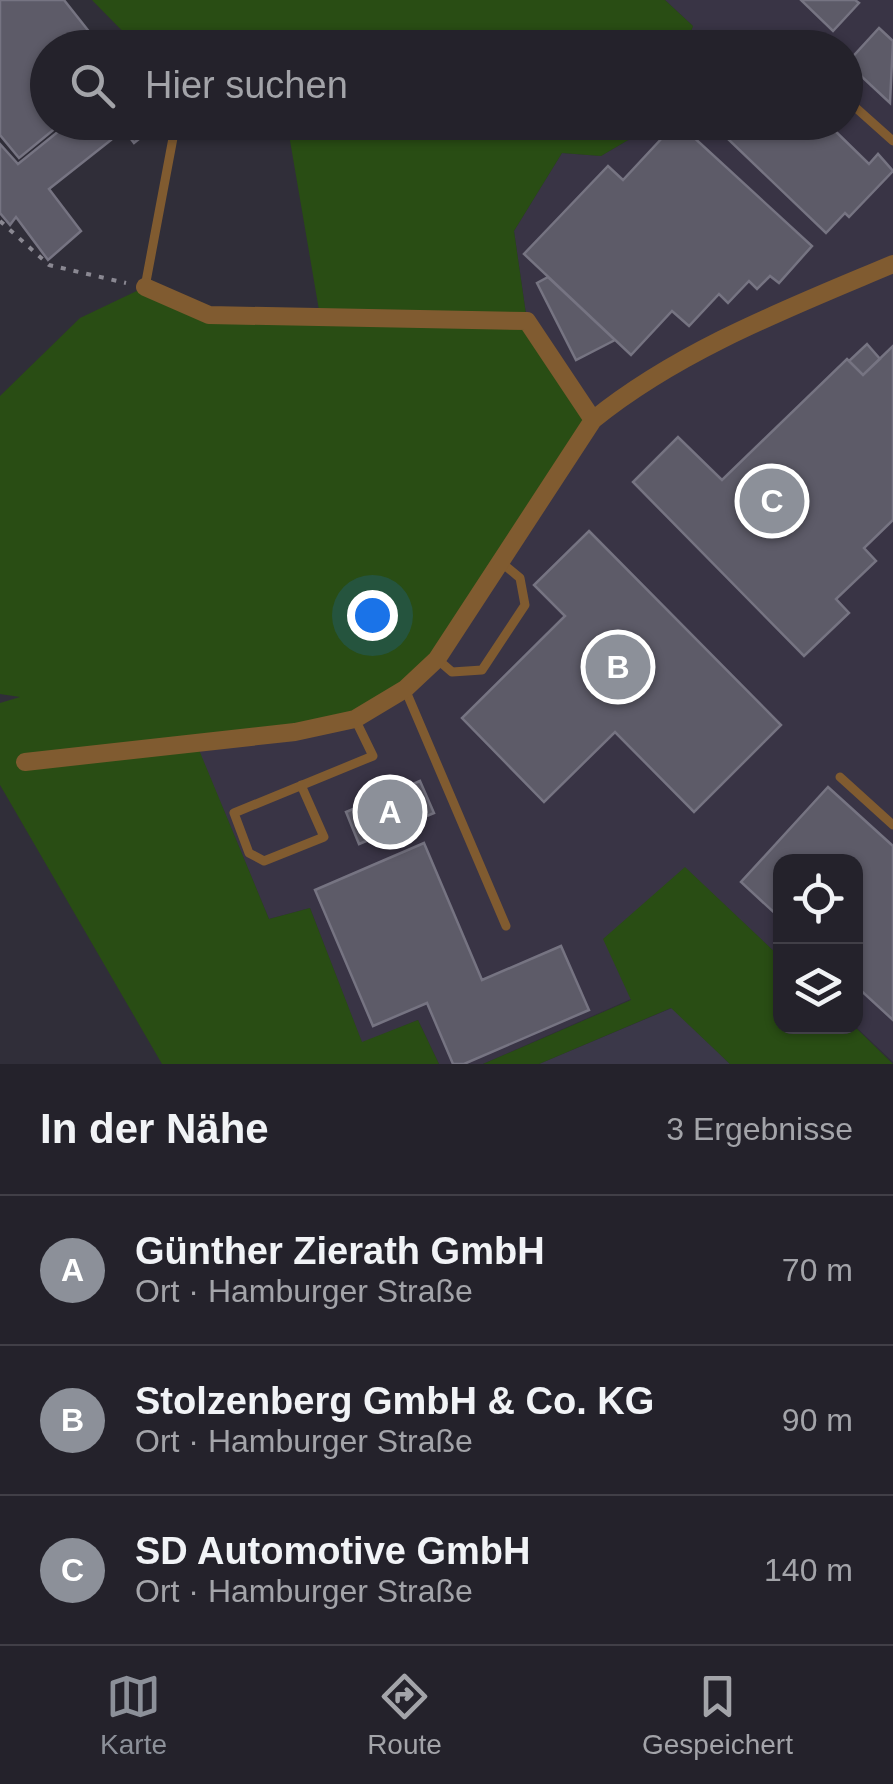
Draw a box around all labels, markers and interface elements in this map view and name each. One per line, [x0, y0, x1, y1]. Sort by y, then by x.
search box [30, 30, 863, 140]
icon: search [65, 58, 120, 113]
text: Hier suchen [145, 64, 348, 106]
pin: C [740, 464, 804, 538]
your location [347, 590, 398, 641]
pin: B [586, 630, 650, 704]
pin: A [358, 774, 422, 850]
map controls [773, 854, 863, 1034]
button: locate [773, 854, 863, 944]
button: layers [773, 944, 863, 1034]
text: In der Nähe [40, 1105, 269, 1152]
text: 3 Ergebnisse [666, 1111, 853, 1147]
text: Günther Zierath GmbH [135, 1230, 545, 1272]
text: A [61, 1252, 84, 1288]
text: 70 m [782, 1252, 853, 1288]
text: Ort · Hamburger Straße [135, 1273, 473, 1309]
text: Stolzenberg GmbH & Co. KG [135, 1380, 654, 1422]
text: B [61, 1402, 84, 1438]
text: 90 m [782, 1402, 853, 1438]
text: Ort · Hamburger Straße [135, 1423, 473, 1459]
text: SD Automotive GmbH [135, 1530, 531, 1572]
text: C [61, 1552, 84, 1588]
text: 140 m [764, 1552, 853, 1588]
text: Ort · Hamburger Straße [135, 1573, 473, 1609]
tab: Karte [100, 1669, 167, 1761]
tab: Route [367, 1669, 442, 1761]
tab: Gespeichert [642, 1669, 793, 1761]

